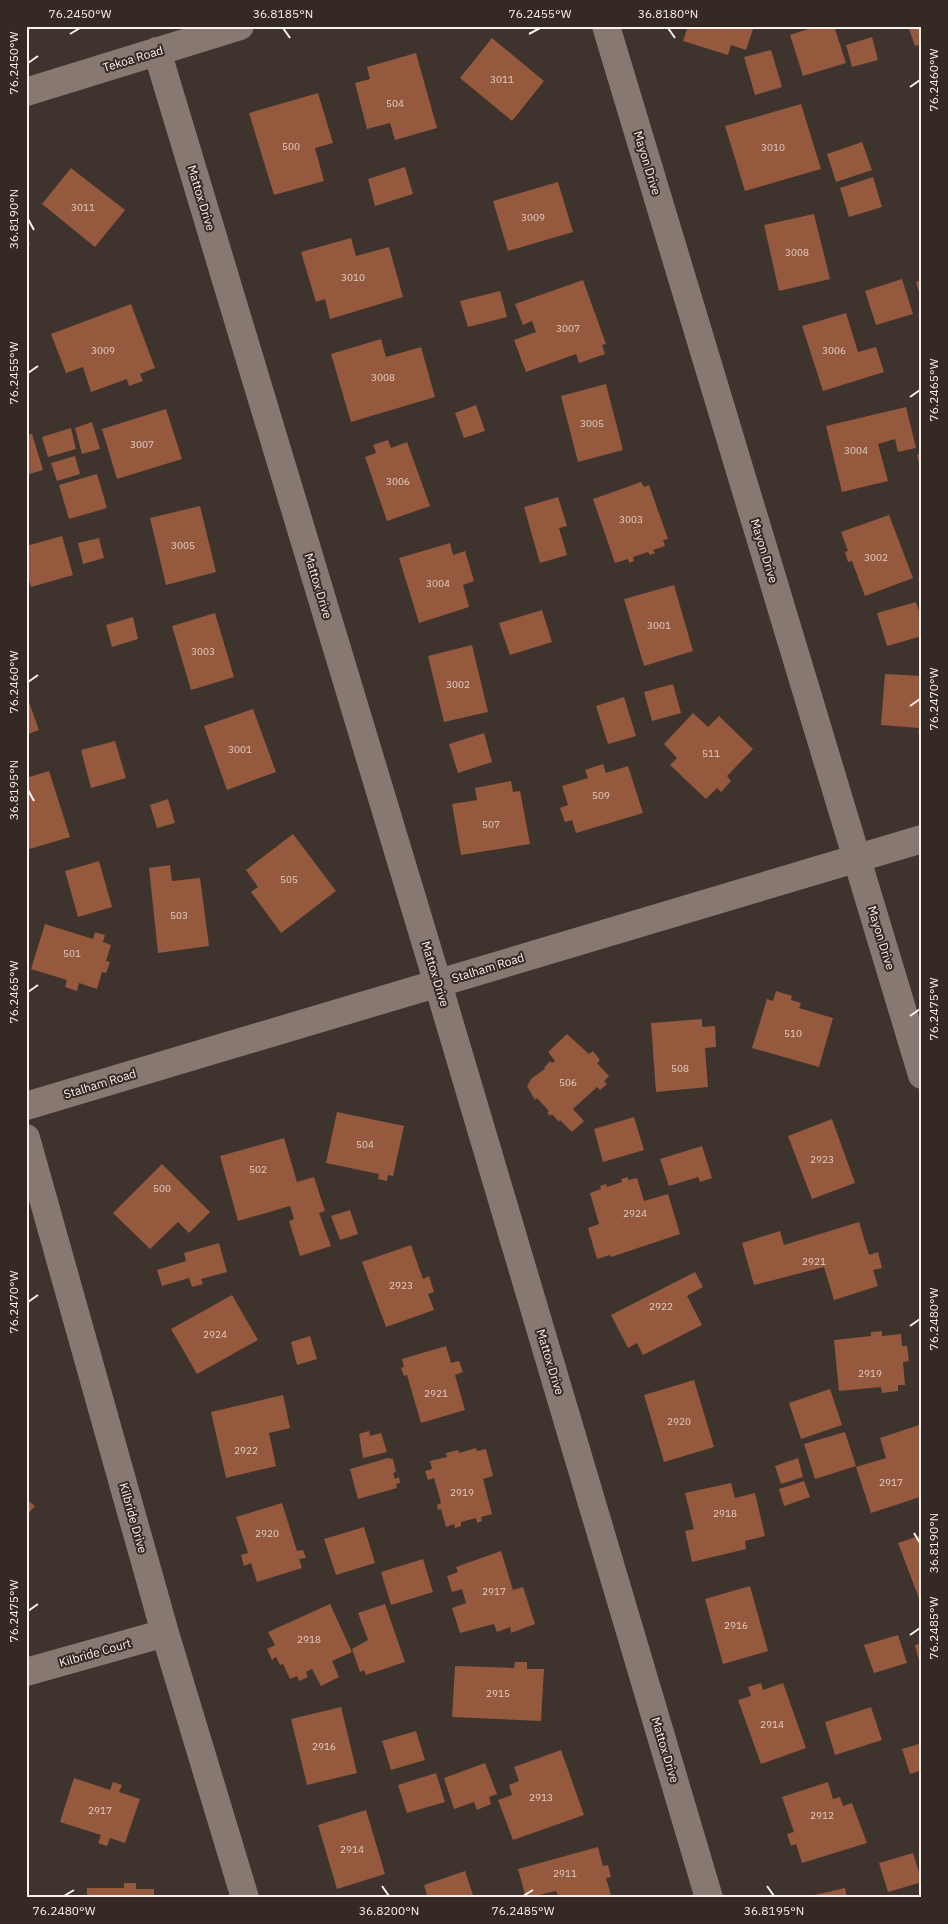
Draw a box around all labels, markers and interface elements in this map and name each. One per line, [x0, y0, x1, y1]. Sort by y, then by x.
text: 76.2450°W [49, 6, 112, 21]
text: 36.8185°N [253, 6, 313, 21]
text: 76.2455°W [509, 6, 572, 21]
text: 36.8180°N [638, 6, 698, 21]
text: 76.2450°W [6, 31, 21, 94]
street label: Tekoa Road [101, 42, 165, 75]
text: 76.2460°W [926, 48, 941, 111]
house number: 3011 [490, 73, 514, 86]
house number: 504 [386, 97, 404, 110]
street label: Mayon Drive [631, 129, 664, 197]
house number: 500 [282, 140, 300, 153]
house number: 3010 [761, 141, 785, 154]
street label: Mattox Drive [184, 163, 219, 233]
text: 36.8190°N [6, 189, 21, 249]
house number: 3011 [71, 201, 95, 214]
house number: 3009 [521, 211, 545, 224]
house number: 3008 [785, 246, 809, 259]
house number: 3010 [341, 271, 365, 284]
house number: 3007 [556, 322, 580, 335]
text: 76.2455°W [6, 341, 21, 404]
house number: 3009 [91, 344, 115, 357]
house number: 3006 [822, 344, 846, 357]
text: 76.2465°W [926, 358, 941, 421]
house number: 3008 [371, 371, 395, 384]
house number: 3005 [580, 417, 604, 430]
house number: 3007 [130, 438, 154, 451]
house number: 3004 [844, 444, 868, 457]
house number: 3006 [386, 475, 410, 488]
house number: 3003 [619, 513, 643, 526]
street label: Mayon Drive [748, 517, 781, 585]
house number: 3005 [171, 539, 195, 552]
street label: Mattox Drive [301, 551, 336, 621]
house number: 3002 [864, 551, 888, 564]
house number: 3004 [426, 577, 450, 590]
house number: 3001 [647, 619, 671, 632]
house number: 3003 [191, 645, 215, 658]
text: 76.2460°W [6, 650, 21, 713]
text: 76.2470°W [926, 667, 941, 730]
house number: 3002 [446, 678, 470, 691]
house number: 3001 [228, 743, 252, 756]
house number: 511 [702, 747, 720, 760]
text: 36.8195°N [6, 760, 21, 820]
house number: 509 [592, 789, 610, 802]
house number: 507 [482, 818, 500, 831]
house number: 505 [280, 873, 298, 886]
street label: Mayon Drive [865, 904, 898, 972]
house number: 503 [170, 909, 188, 922]
street label: Mattox Drive [418, 939, 453, 1009]
house number: 501 [63, 947, 81, 960]
street label: Stalham Road [450, 949, 526, 986]
text: 76.2465°W [6, 960, 21, 1023]
text: 76.2475°W [926, 977, 941, 1040]
house number: 510 [784, 1027, 802, 1040]
house number: 508 [671, 1062, 689, 1075]
street label: Stalham Road [62, 1065, 138, 1102]
house number: 506 [559, 1076, 577, 1089]
house number: 504 [356, 1138, 374, 1151]
house number: 2923 [810, 1153, 834, 1166]
house number: 502 [249, 1163, 267, 1176]
house number: 500 [153, 1182, 171, 1195]
house number: 2924 [623, 1207, 647, 1220]
house number: 2921 [802, 1255, 826, 1268]
text: 76.2470°W [6, 1270, 21, 1333]
house number: 2923 [389, 1279, 413, 1292]
text: 76.2480°W [926, 1287, 941, 1350]
house number: 2922 [649, 1300, 673, 1313]
street label: Mattox Drive [533, 1327, 568, 1397]
house number: 2924 [203, 1328, 227, 1341]
house number: 2919 [858, 1367, 882, 1380]
house number: 2921 [424, 1387, 448, 1400]
house number: 2920 [667, 1415, 691, 1428]
house number: 2922 [234, 1444, 258, 1457]
house number: 2917 [879, 1476, 903, 1489]
street label: Kilbride Drive [116, 1481, 151, 1555]
house number: 2919 [450, 1486, 474, 1499]
house number: 2918 [713, 1507, 737, 1520]
text: 36.8190°N [926, 1513, 941, 1573]
house number: 2920 [255, 1527, 279, 1540]
text: 76.2475°W [6, 1579, 21, 1642]
house number: 2917 [482, 1585, 506, 1598]
text: 76.2485°W [926, 1596, 941, 1659]
house number: 2916 [724, 1619, 748, 1632]
house number: 2918 [297, 1633, 321, 1646]
street label: Kilbride Court [57, 1635, 133, 1670]
house number: 2915 [486, 1687, 510, 1700]
street label: Mattox Drive [648, 1715, 683, 1785]
house number: 2914 [760, 1718, 784, 1731]
house number: 2916 [312, 1740, 336, 1753]
house number: 2913 [529, 1791, 553, 1804]
house number: 2917 [88, 1804, 112, 1817]
house number: 2912 [810, 1809, 834, 1822]
house number: 2914 [340, 1843, 364, 1856]
house number: 2911 [553, 1867, 577, 1880]
text: 76.2480°W [33, 1903, 96, 1918]
text: 36.8200°N [359, 1903, 419, 1918]
text: 76.2485°W [492, 1903, 555, 1918]
text: 36.8195°N [744, 1903, 804, 1918]

